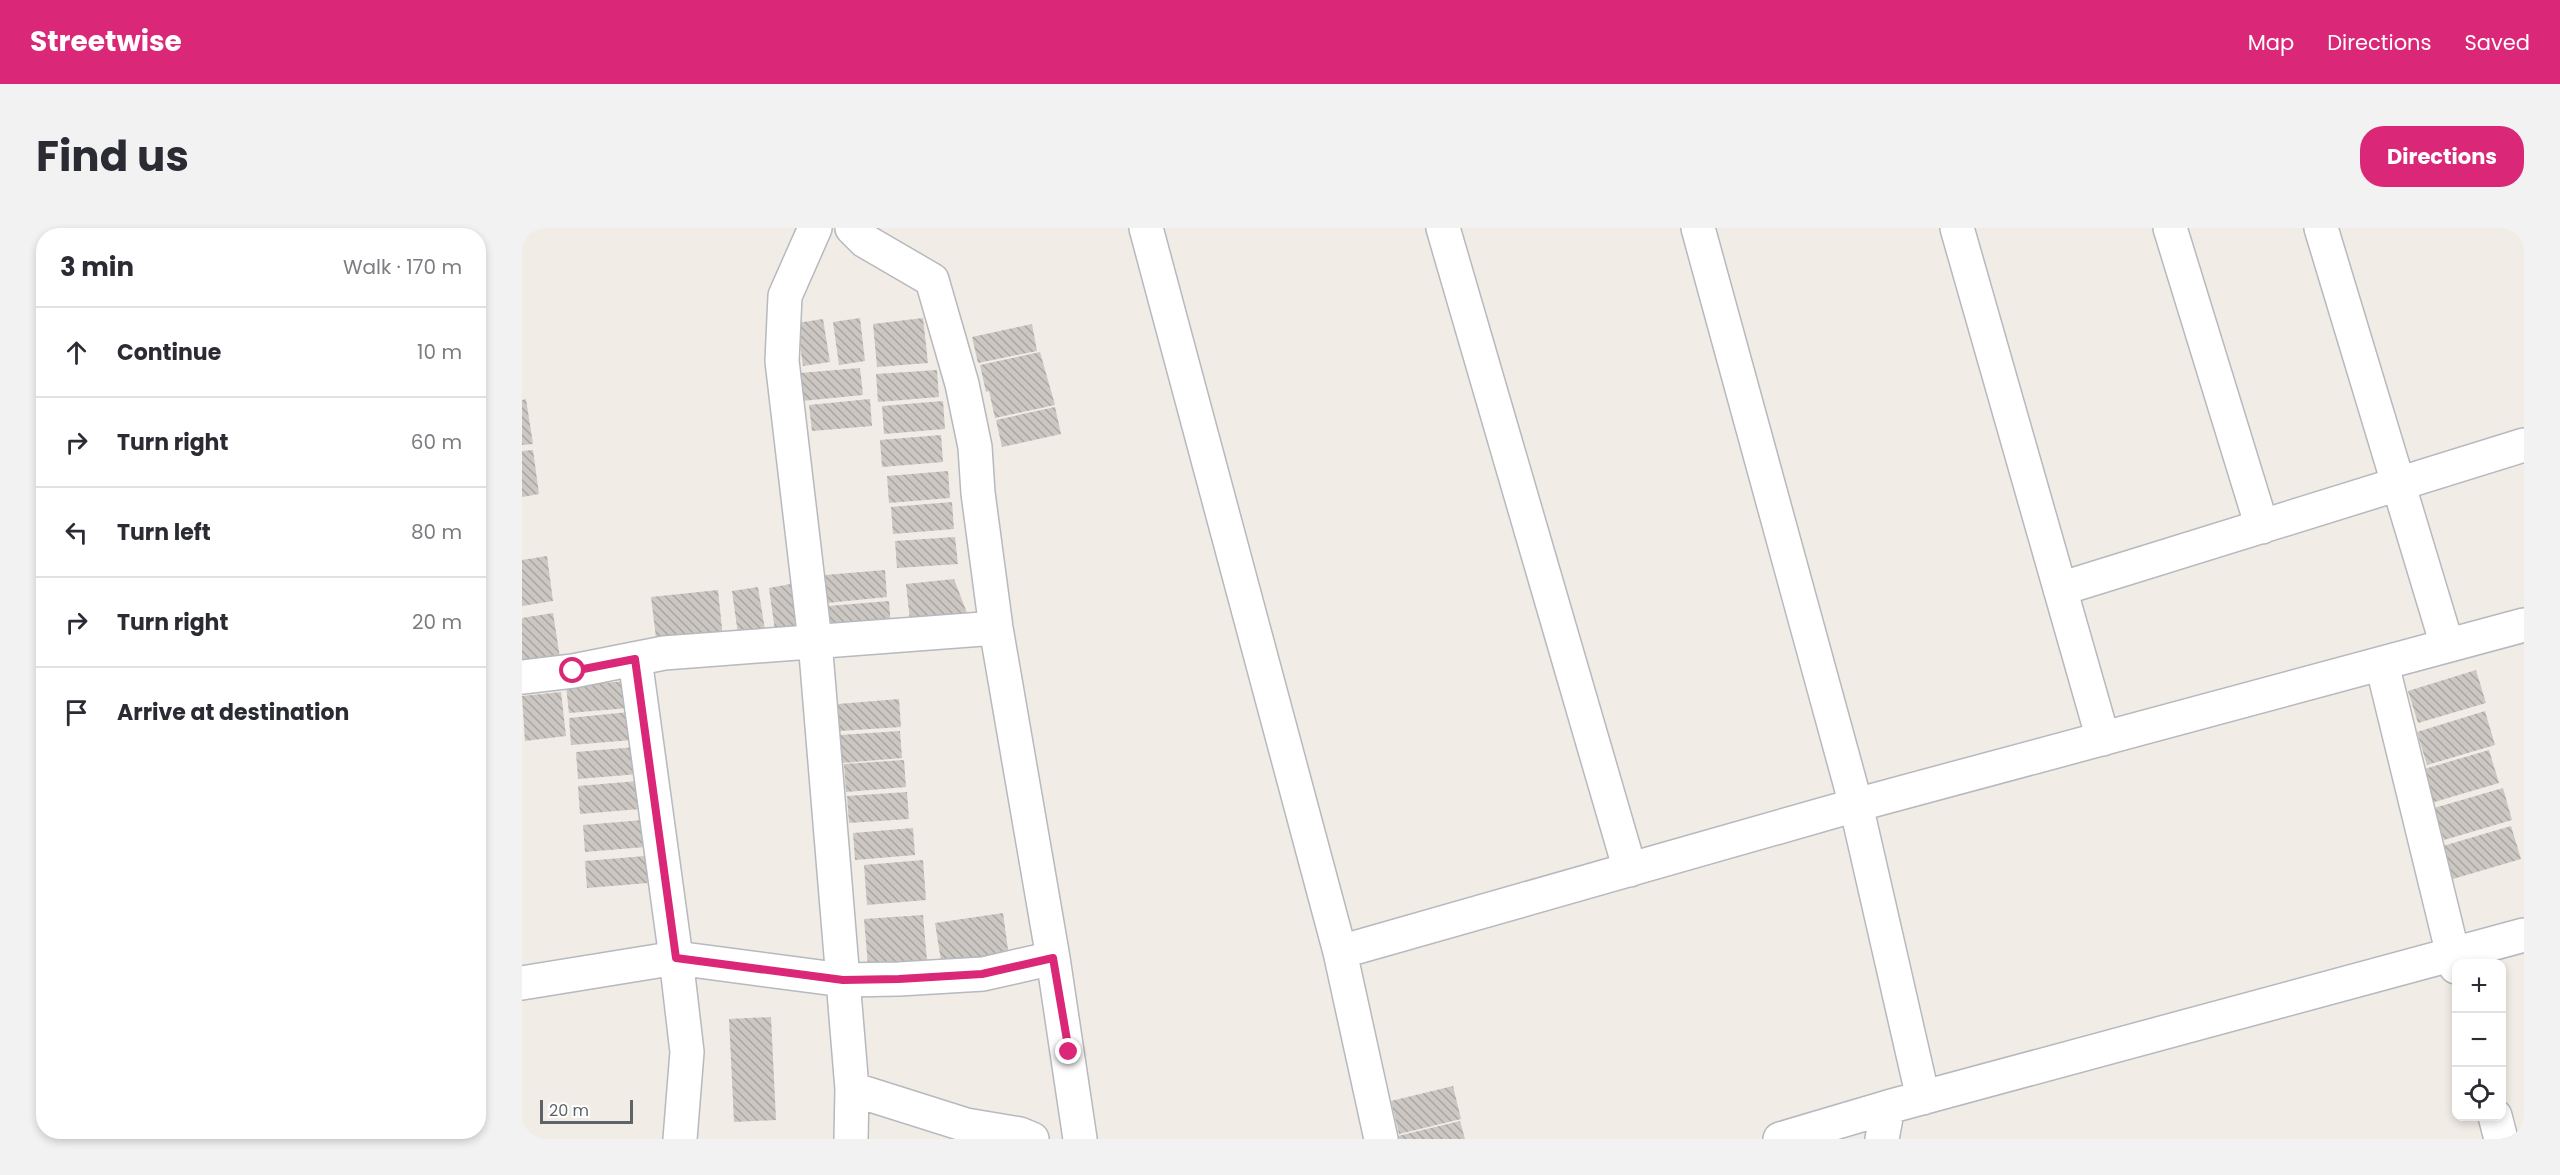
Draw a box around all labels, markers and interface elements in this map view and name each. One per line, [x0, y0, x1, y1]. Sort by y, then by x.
text: Streetwise [30, 22, 182, 61]
text: Map [2248, 28, 2294, 57]
text: Directions [2327, 28, 2431, 57]
text: Saved [2464, 28, 2530, 57]
button: Directions [2360, 126, 2524, 187]
text: Find us [36, 127, 189, 186]
text: 3 min [60, 249, 134, 285]
text: Walk · 170 m [343, 253, 462, 281]
icon: ahead [60, 336, 93, 369]
text: Continue [117, 337, 221, 368]
text: 10 m [417, 338, 462, 366]
icon: right [60, 426, 93, 459]
text: Turn right [117, 427, 228, 458]
text: 60 m [411, 428, 462, 456]
icon: left [60, 516, 93, 549]
text: Turn left [117, 517, 211, 548]
text: 80 m [411, 518, 462, 546]
icon: right [60, 606, 93, 639]
text: Turn right [117, 607, 228, 638]
text: 20 m [412, 608, 462, 636]
route start [559, 657, 585, 683]
icon: arrive [60, 696, 93, 729]
text: Arrive at destination [117, 697, 349, 728]
map controls [2452, 959, 2506, 1121]
button: + [2452, 959, 2506, 1013]
button: − [2452, 1013, 2506, 1067]
route end [1055, 1038, 1081, 1064]
button: locate [2452, 1067, 2506, 1121]
scale bar [540, 1097, 633, 1124]
text: 20 m [549, 1099, 589, 1122]

